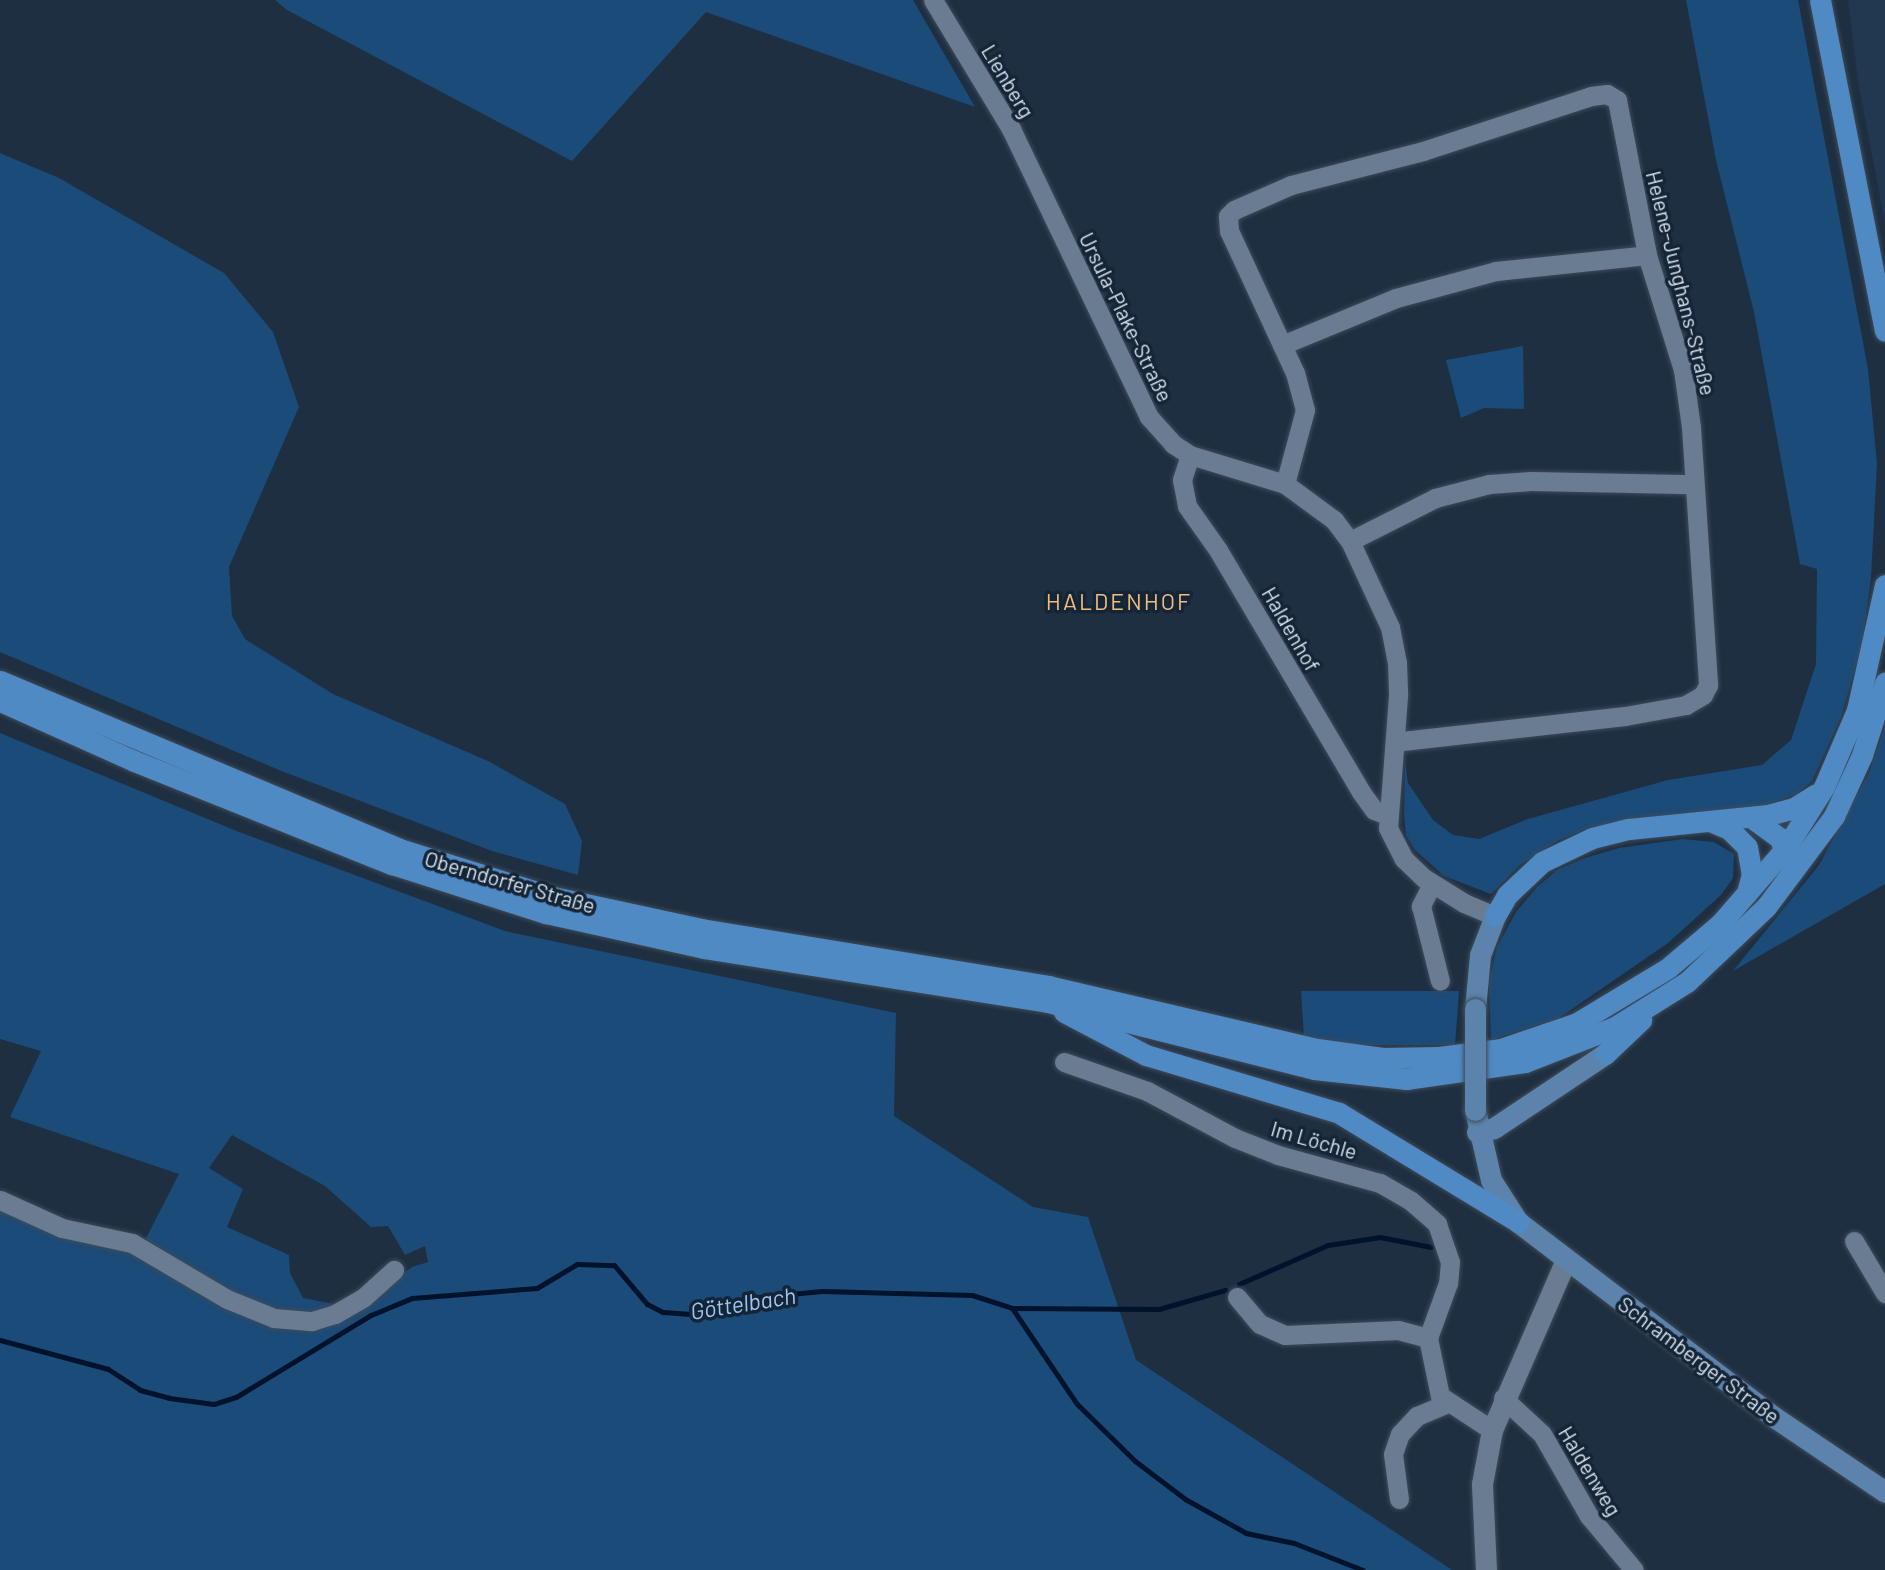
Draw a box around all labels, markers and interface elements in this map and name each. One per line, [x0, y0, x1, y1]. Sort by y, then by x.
street label: Lienberg [976, 40, 1040, 122]
street label: Helene-Junghans-Straße [1641, 168, 1721, 398]
street label: Ursula-Plake-Straße [1074, 228, 1178, 406]
street label: Haldenhof [1257, 582, 1325, 676]
district label: HALDENHOF [1047, 587, 1191, 615]
street label: Oberndorfer Straße [422, 846, 598, 918]
street label: Im Löchle [1268, 1116, 1360, 1164]
water label: Göttelbach [688, 1281, 798, 1325]
street label: Schramberger Straße [1613, 1291, 1785, 1429]
street label: Haldenweg [1553, 1422, 1627, 1520]

